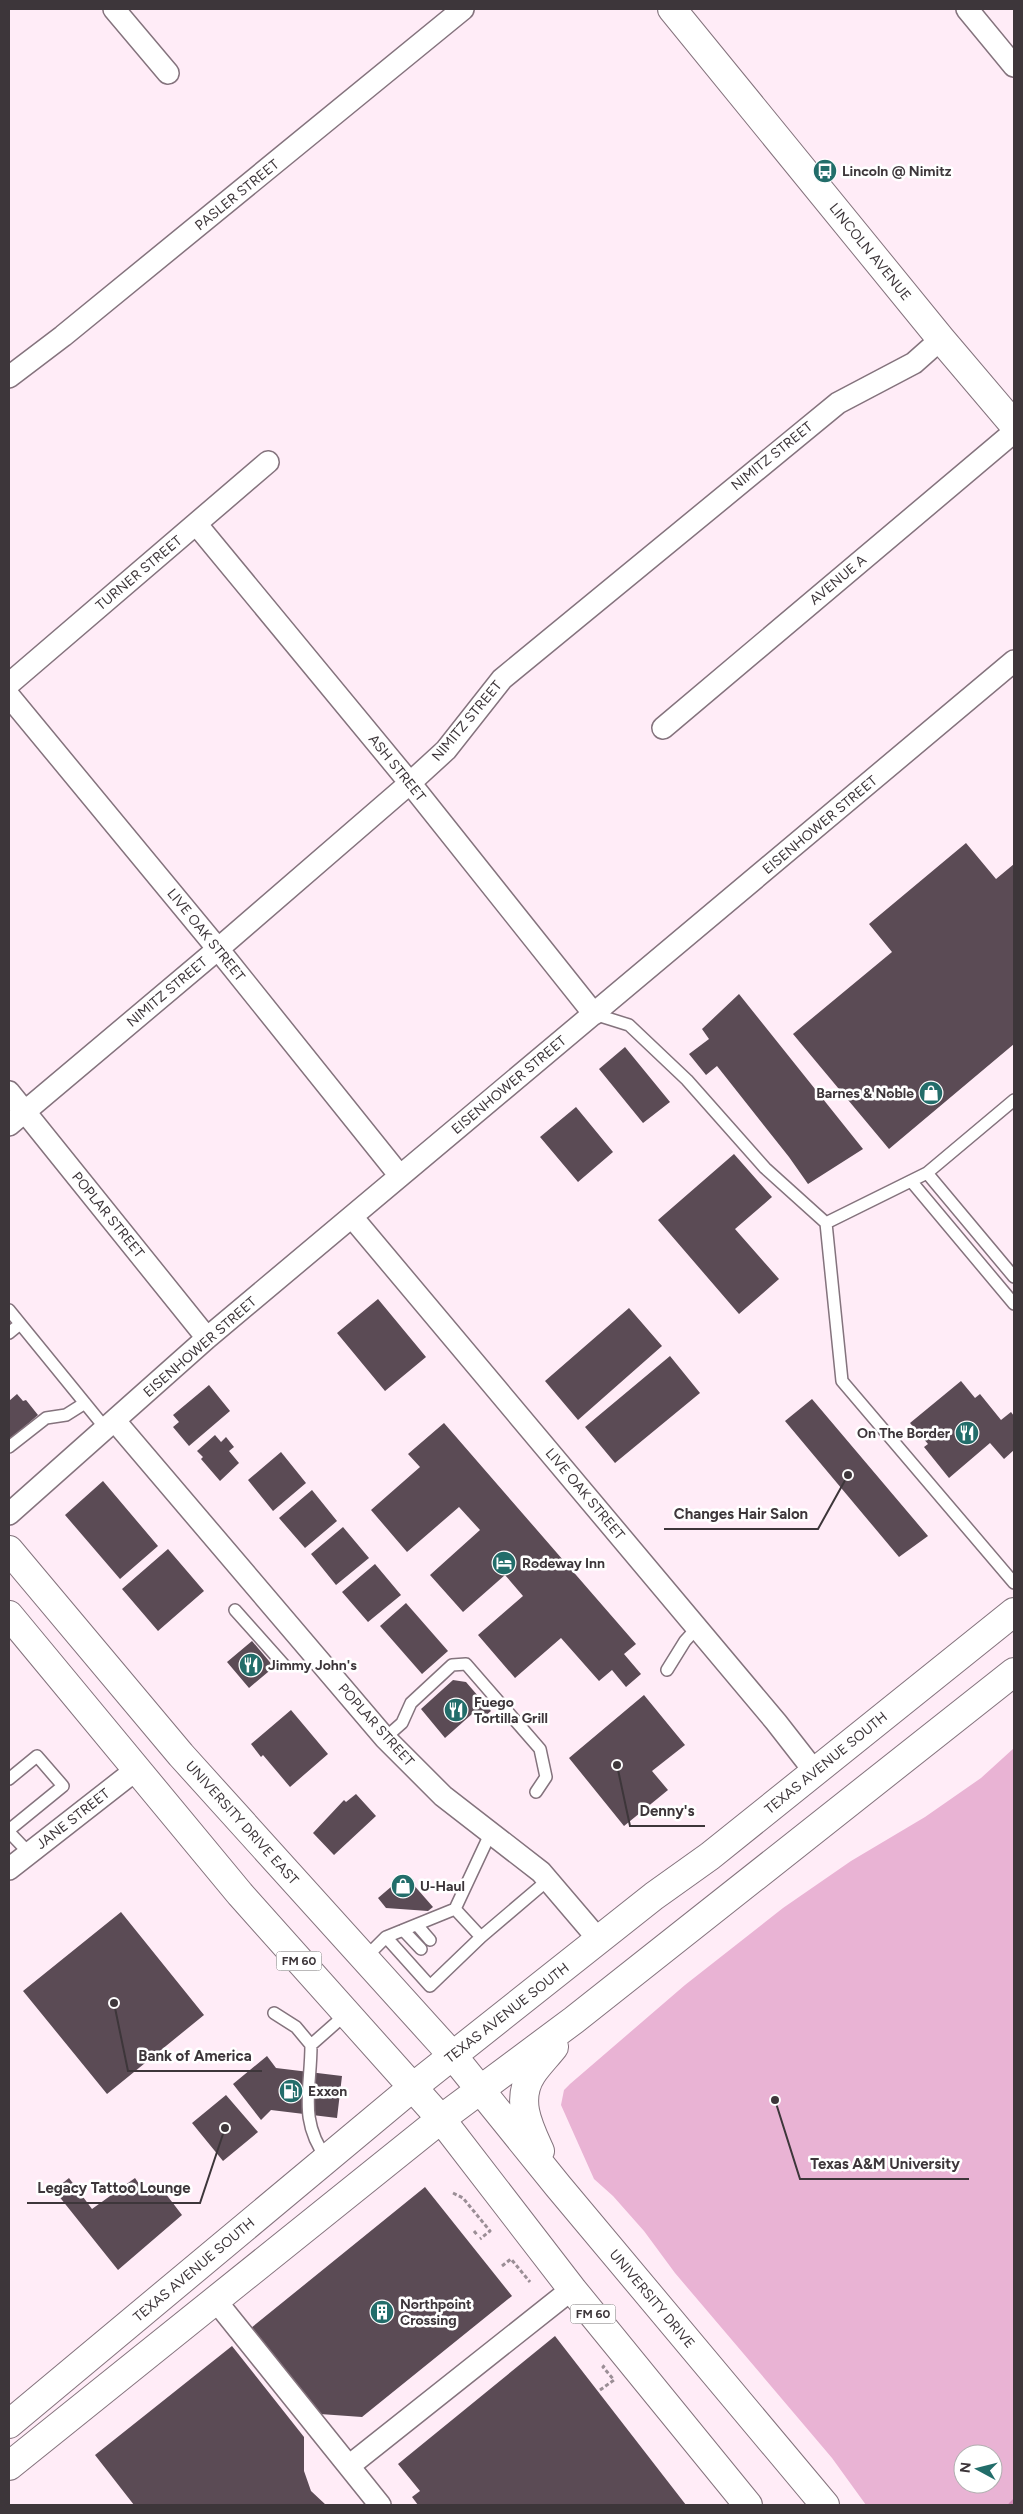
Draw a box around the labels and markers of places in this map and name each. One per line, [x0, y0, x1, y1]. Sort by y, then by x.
bus stop icon: Lincoln @ Nimitz [812, 158, 838, 184]
place label: Lincoln @ Nimitz [842, 163, 952, 180]
shop icon: Barnes & Noble [918, 1080, 944, 1106]
place label: Barnes & Noble [816, 1085, 914, 1102]
restaurant icon: On The Border [954, 1420, 980, 1446]
place label: On The Border [857, 1425, 951, 1442]
callout: Changes Hair Salon [664, 1499, 818, 1529]
hotel icon: Rodeway Inn [491, 1550, 517, 1576]
place label: Rodeway Inn [522, 1555, 605, 1572]
restaurant icon: Jimmy John's [238, 1652, 264, 1678]
place label: Jimmy John's [268, 1657, 357, 1674]
place label: Fuego Tortilla Grill [474, 1694, 548, 1727]
restaurant icon: Fuego Tortilla Grill [443, 1697, 469, 1723]
callout: Denny's [630, 1796, 705, 1826]
shop icon: U-Haul [390, 1873, 416, 1899]
place label: U-Haul [420, 1878, 465, 1895]
callout: Bank of America [128, 2041, 262, 2071]
fuel station icon: Exxon [278, 2078, 304, 2104]
place label: Exxon [308, 2083, 347, 2100]
callout: Texas A&M University [800, 2149, 969, 2179]
callout: Legacy Tattoo Lounge [27, 2173, 200, 2203]
place label: Northpoint Crossing [400, 2296, 472, 2329]
building icon: Northpoint Crossing [369, 2299, 395, 2325]

